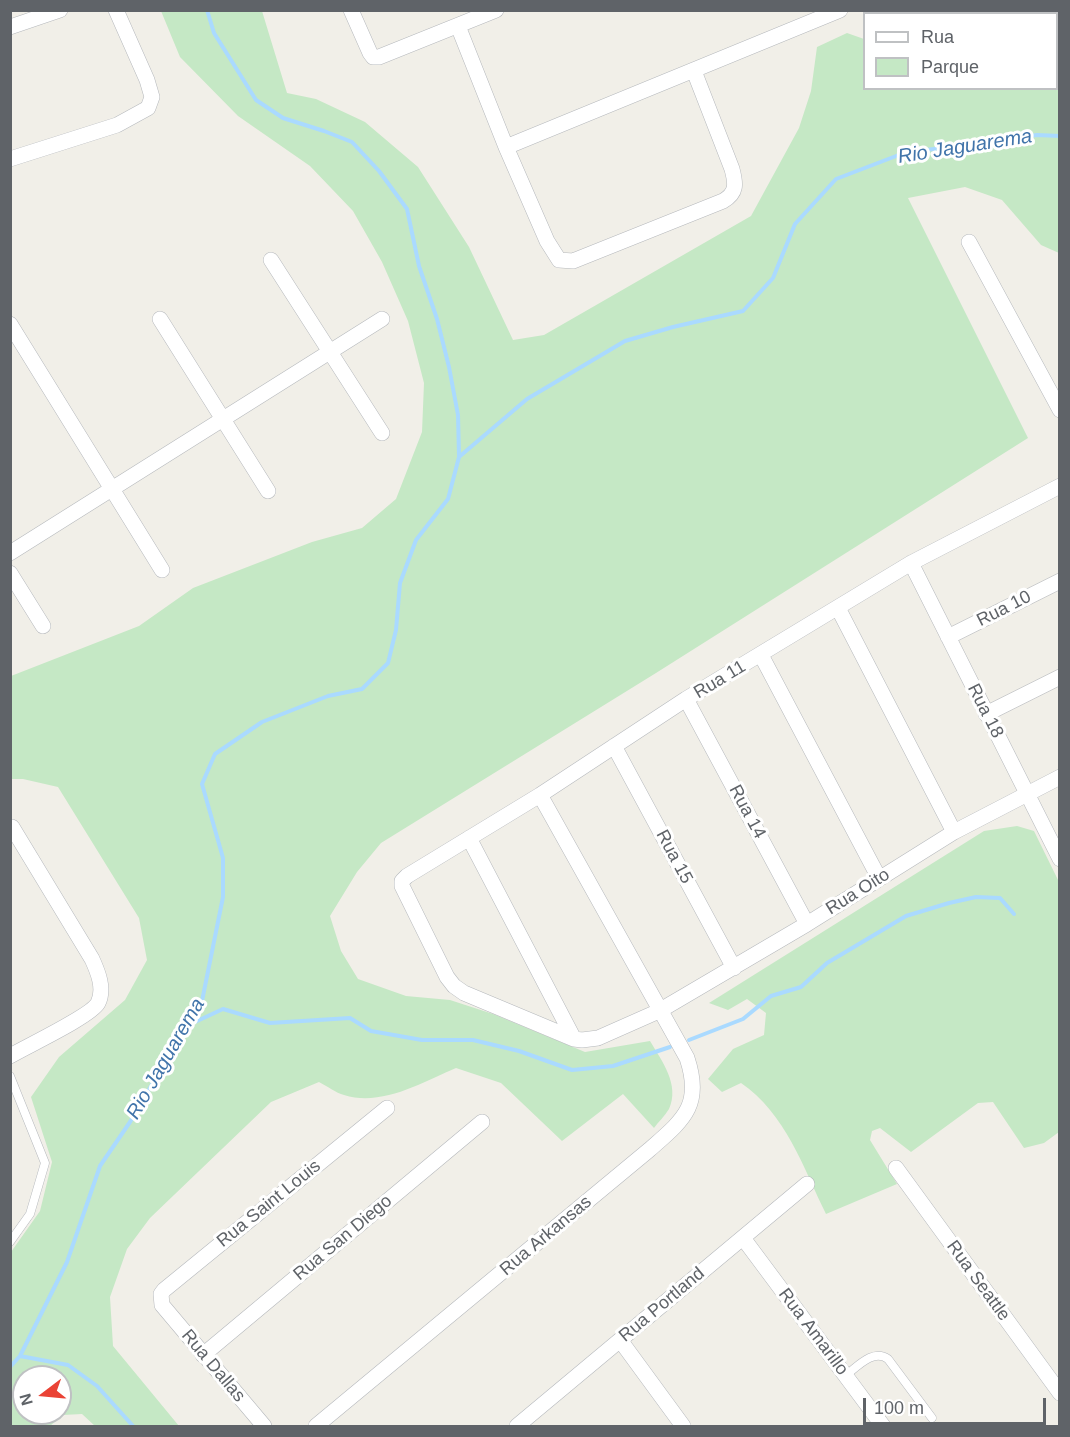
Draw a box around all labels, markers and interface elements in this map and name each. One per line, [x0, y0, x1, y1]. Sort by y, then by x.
legend [863, 12, 1058, 90]
text: Rua [921, 27, 954, 47]
text: Parque [921, 57, 979, 77]
water label: Rio Jaguarema [896, 125, 1034, 169]
street label: Rua 10 [973, 586, 1035, 632]
street label: Rua 11 [690, 656, 750, 704]
street label: Rua 18 [962, 680, 1008, 742]
street label: Rua 14 [724, 781, 770, 843]
street label: Rua 15 [651, 826, 697, 888]
street label: Rua Oito [822, 864, 894, 920]
water label: Rio Jaguarema [122, 994, 210, 1124]
street label: Rua Saint Louis [213, 1156, 325, 1252]
street label: Rua San Diego [289, 1190, 397, 1286]
street label: Rua Arkansas [496, 1191, 596, 1281]
street label: Rua Seattle [942, 1237, 1014, 1325]
street label: Rua Portland [615, 1263, 709, 1347]
street label: Rua Amarillo [773, 1284, 853, 1380]
street label: Rua Dallas [176, 1325, 250, 1407]
north arrow [12, 1365, 72, 1425]
scale bar [866, 1386, 1049, 1424]
text: N [16, 1392, 36, 1407]
text: 100 m [874, 1398, 924, 1418]

